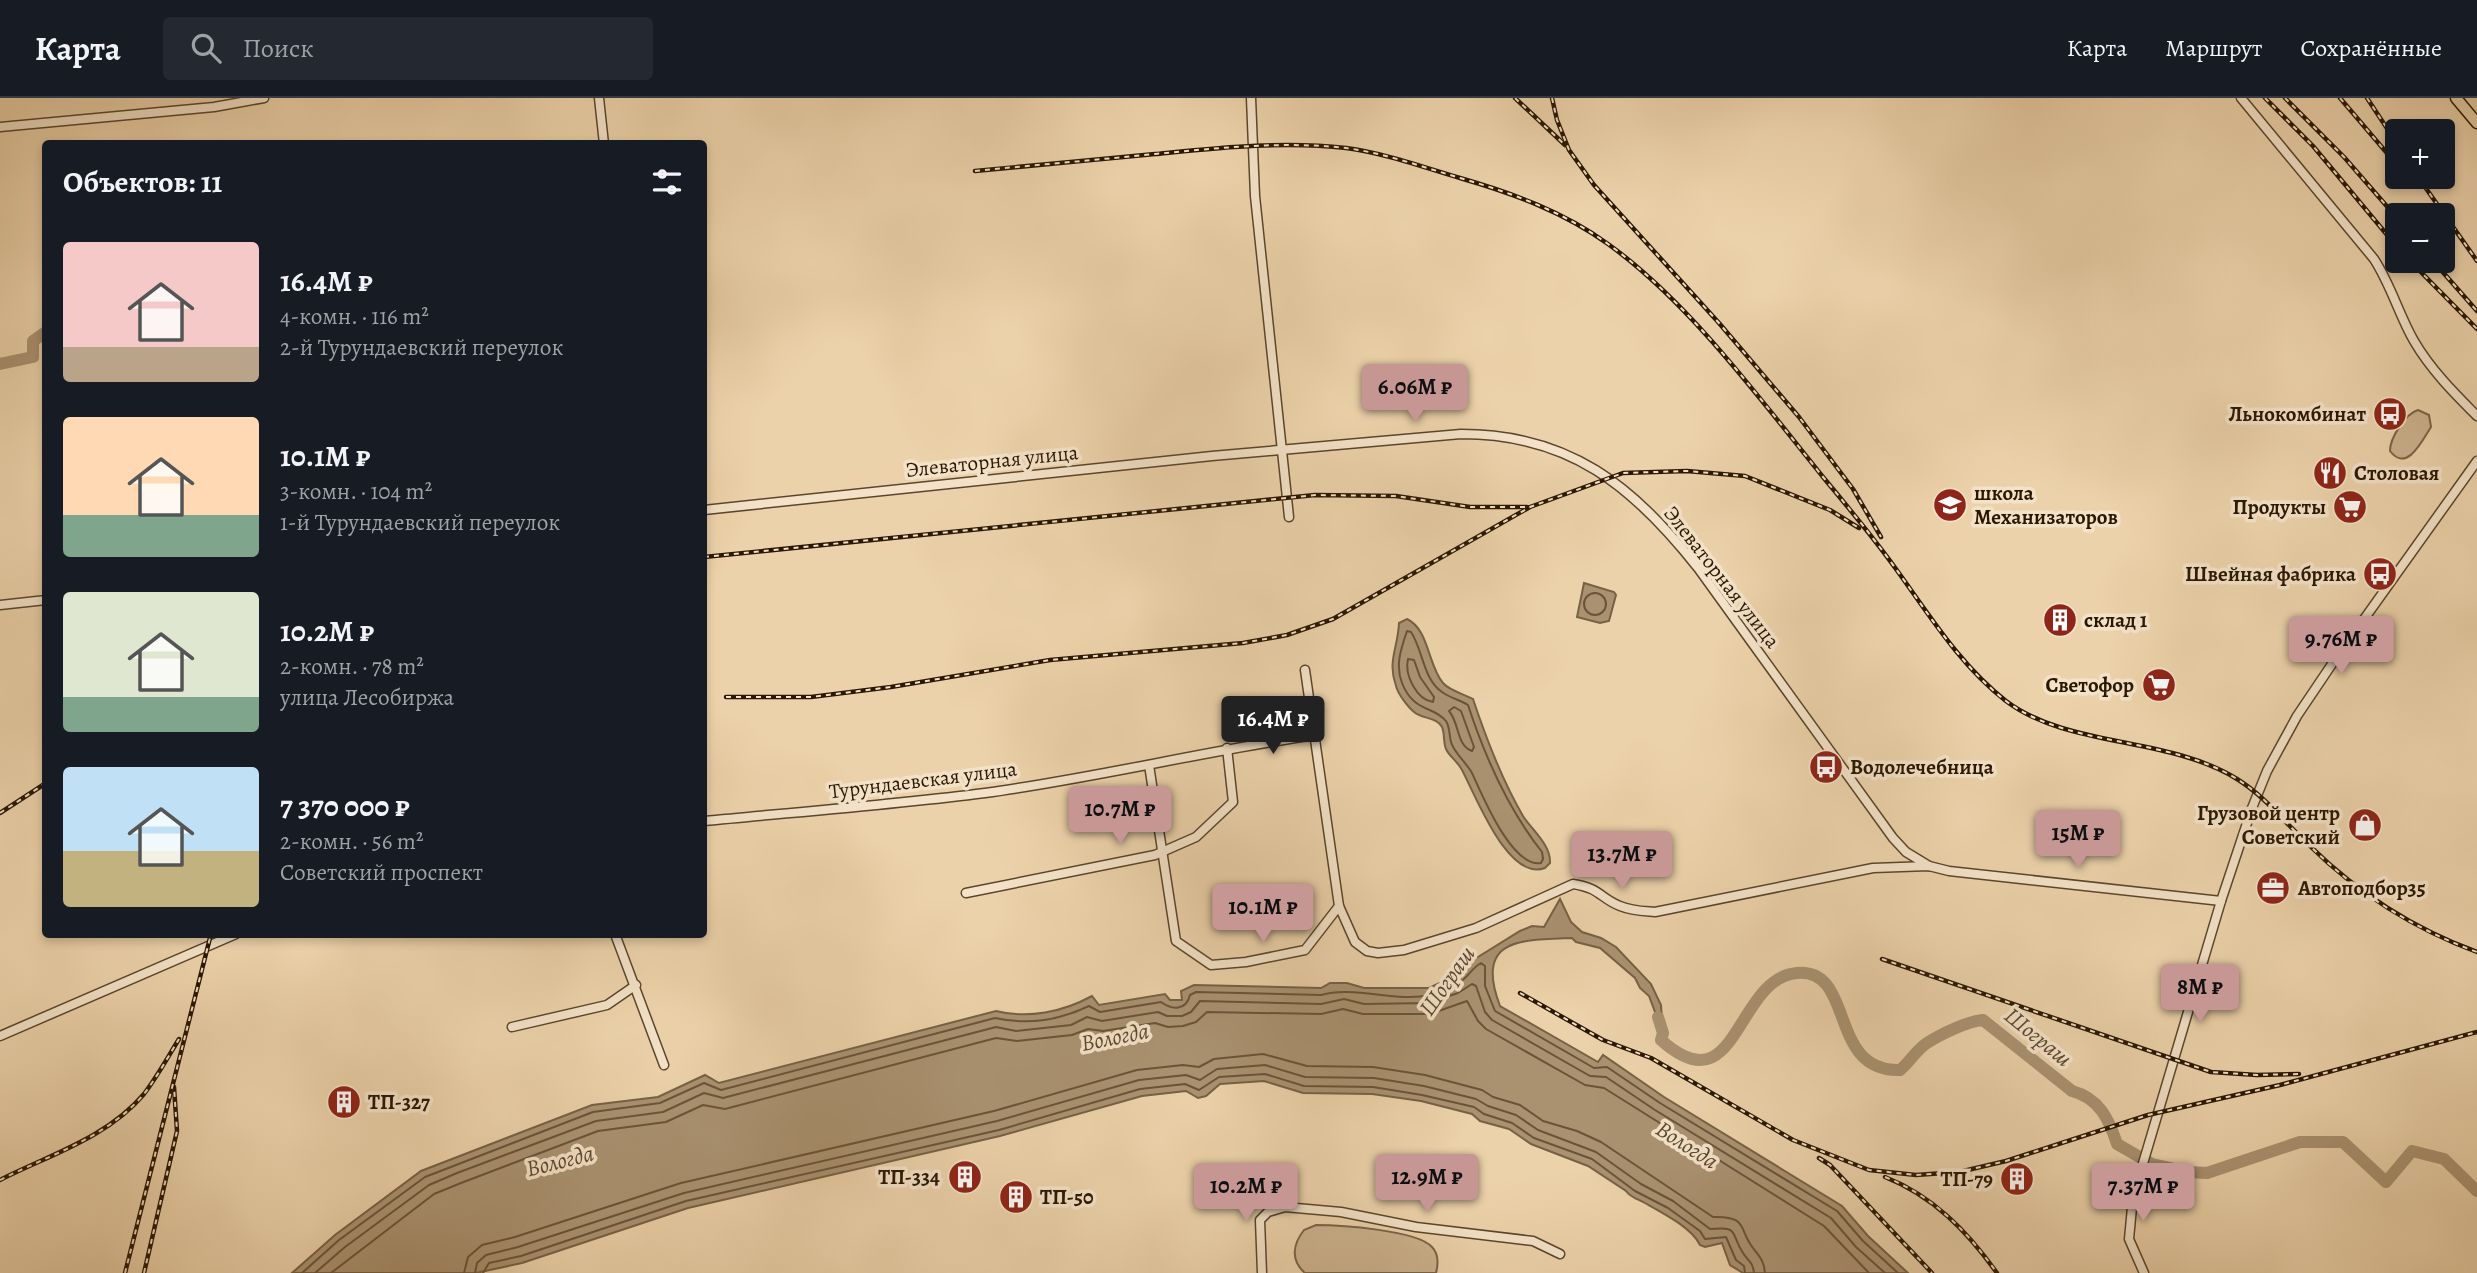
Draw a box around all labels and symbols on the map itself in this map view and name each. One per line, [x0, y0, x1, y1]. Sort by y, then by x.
pin: 6.06M ₽ [1350, 364, 1480, 424]
bus stop icon: Льнокомбинат [2371, 395, 2409, 433]
place label: Льнокомбинат [2228, 400, 2366, 428]
street label: Элеваторная улица [904, 438, 1080, 484]
restaurant icon: Столовая [2311, 454, 2349, 492]
place label: Столовая [2354, 459, 2439, 487]
place label: школа Механизаторов [1974, 479, 2118, 531]
school or university icon: школа Механизаторов [1931, 486, 1969, 524]
supermarket icon: Продукты [2331, 488, 2369, 526]
place label: Продукты [2232, 493, 2326, 521]
street label: Элеваторная улица [1658, 500, 1787, 654]
bus stop icon: Швейная фабрика [2361, 555, 2399, 593]
place label: Швейная фабрика [2185, 560, 2356, 588]
building icon: склад 1 [2041, 601, 2079, 639]
place label: склад 1 [2084, 606, 2148, 634]
pin: 9.76M ₽ [2276, 616, 2406, 676]
supermarket icon: Светофор [2140, 666, 2178, 704]
place label: Светофор [2046, 671, 2134, 699]
pin: 16.4M ₽ [1208, 696, 1338, 756]
bus stop icon: Водолечебница [1807, 748, 1845, 786]
place label: Водолечебница [1850, 753, 1994, 781]
street label: Турундаевская улица [827, 755, 1019, 805]
pin: 10.7M ₽ [1055, 786, 1185, 846]
place label: Грузовой центр Советский [2197, 799, 2340, 851]
shop icon: Грузовой центр Советский [2346, 806, 2384, 844]
pin: 15M ₽ [2029, 810, 2127, 870]
pin: 13.7M ₽ [1557, 832, 1687, 891]
office icon: Автоподбор35 [2254, 869, 2292, 907]
place label: Автоподбор35 [2297, 874, 2426, 902]
pin: 10.1M ₽ [1198, 884, 1328, 944]
water label: Шограш [1412, 940, 1482, 1022]
pin: 8M ₽ [2159, 964, 2241, 1024]
water label: Шограш [1998, 1000, 2078, 1074]
water label: Вологда [1078, 1015, 1152, 1059]
building icon: ТП-327 [325, 1083, 363, 1121]
place label: ТП-327 [368, 1088, 430, 1116]
water label: Вологда [1650, 1113, 1724, 1177]
water label: Вологда [523, 1138, 597, 1184]
pin: 12.9M ₽ [1362, 1154, 1492, 1214]
building icon: ТП-334 [946, 1158, 984, 1196]
building icon: ТП-79 [1998, 1160, 2036, 1198]
place label: ТП-334 [878, 1163, 940, 1191]
pin: 10.2M ₽ [1181, 1164, 1311, 1223]
pin: 7.37M ₽ [2078, 1164, 2208, 1223]
place label: ТП-79 [1940, 1165, 1993, 1193]
building icon: ТП-50 [997, 1178, 1035, 1216]
place label: ТП-50 [1040, 1183, 1094, 1211]

